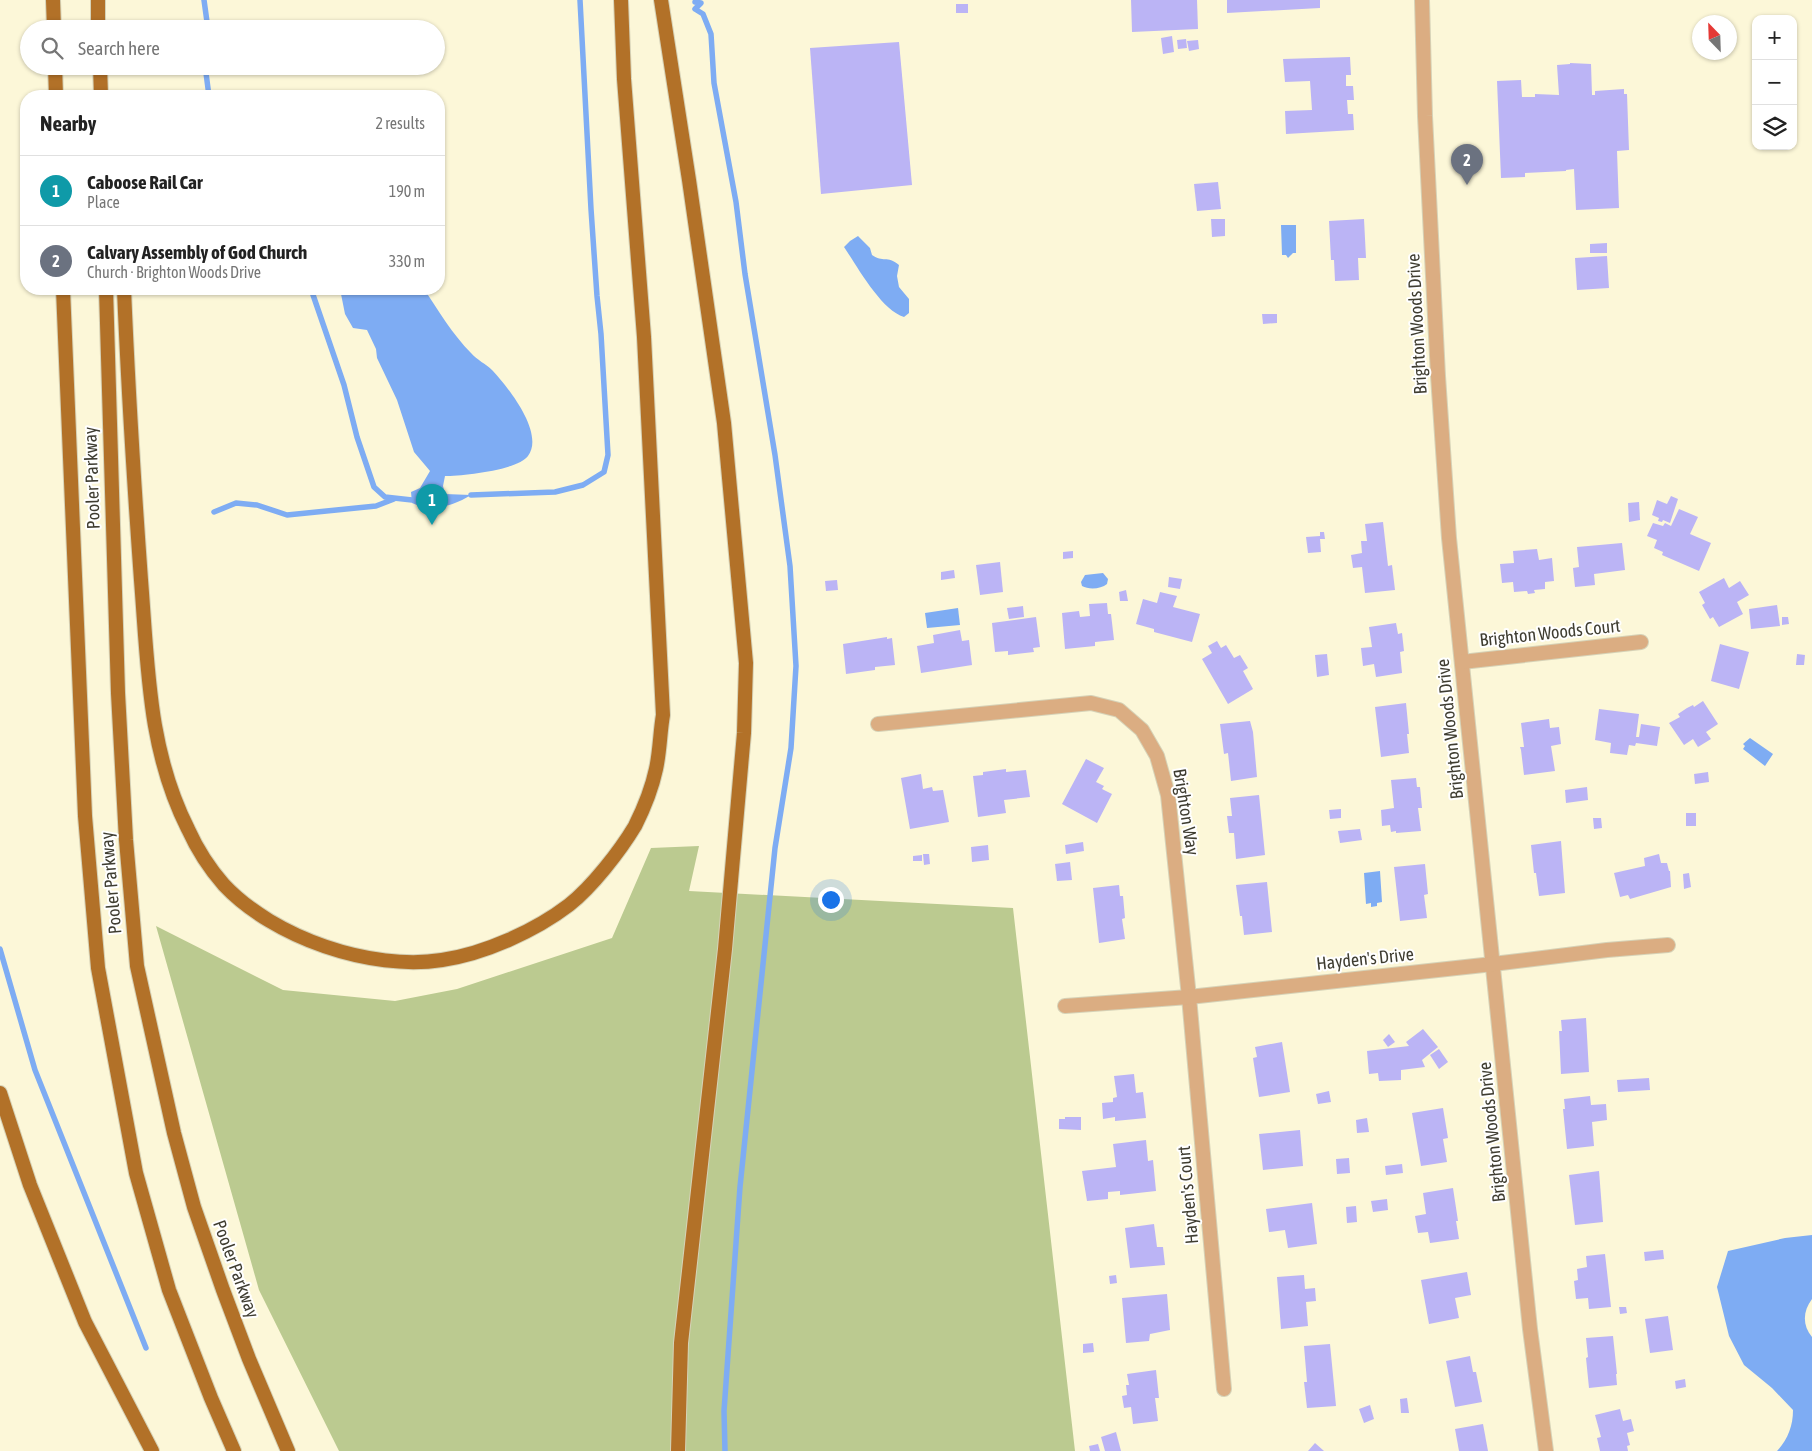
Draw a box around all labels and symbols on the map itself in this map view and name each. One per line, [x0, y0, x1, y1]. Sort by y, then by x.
north arrow [1692, 15, 1737, 60]
pin: 2 [1451, 144, 1483, 185]
street label: Brighton Woods Drive [1402, 253, 1431, 395]
street label: Pooler Parkway [79, 426, 104, 530]
pin: 1 [416, 484, 448, 525]
street label: Brighton Woods Court [1479, 615, 1621, 650]
street label: Brighton Woods Drive [1432, 658, 1467, 800]
street label: Brighton Way [1169, 767, 1204, 857]
street label: Pooler Parkway [96, 831, 125, 935]
your location [818, 887, 844, 913]
street label: Hayden's Drive [1315, 943, 1415, 974]
street label: Brighton Woods Drive [1474, 1061, 1509, 1203]
street label: Hayden's Court [1173, 1145, 1202, 1245]
street label: Pooler Parkway [209, 1217, 264, 1321]

